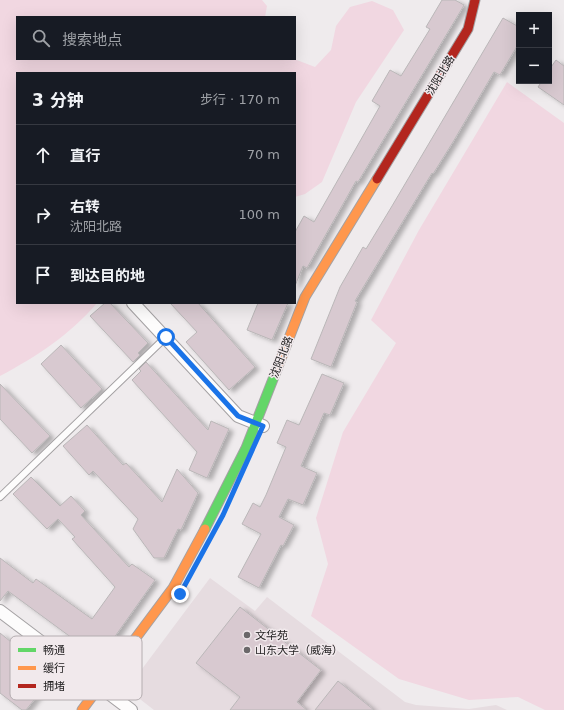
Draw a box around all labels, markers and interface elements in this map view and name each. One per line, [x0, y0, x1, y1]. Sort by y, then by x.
map controls [516, 12, 552, 84]
button: + [516, 12, 552, 48]
search box [16, 16, 296, 60]
icon: search [30, 27, 52, 49]
text: 搜索地点 [62, 31, 122, 49]
button: − [516, 48, 552, 84]
street label: 沈阳北路 [424, 53, 457, 97]
text: 3 分钟 [32, 90, 84, 110]
text: 步行 · 170 m [200, 92, 280, 107]
icon: ahead [32, 144, 54, 166]
text: 直行 [70, 147, 100, 165]
text: 70 m [247, 147, 280, 162]
text: 右转 [70, 198, 100, 216]
icon: right [32, 204, 54, 226]
text: 100 m [238, 207, 280, 222]
text: 沈阳北路 [70, 219, 122, 234]
icon: arrive [32, 264, 54, 286]
text: 到达目的地 [70, 267, 145, 285]
route start [157, 328, 175, 346]
street label: 沈阳北路 [268, 334, 295, 380]
route end [171, 585, 189, 603]
place label: 文华苑 [255, 629, 288, 642]
marker: 文华苑 [242, 630, 252, 640]
legend [10, 636, 142, 700]
text: 畅通 [43, 644, 65, 657]
place label: 山东大学（威海） [255, 644, 343, 657]
marker: 山东大学（威海） [242, 645, 252, 655]
text: 缓行 [43, 662, 65, 675]
text: 拥堵 [43, 680, 65, 693]

